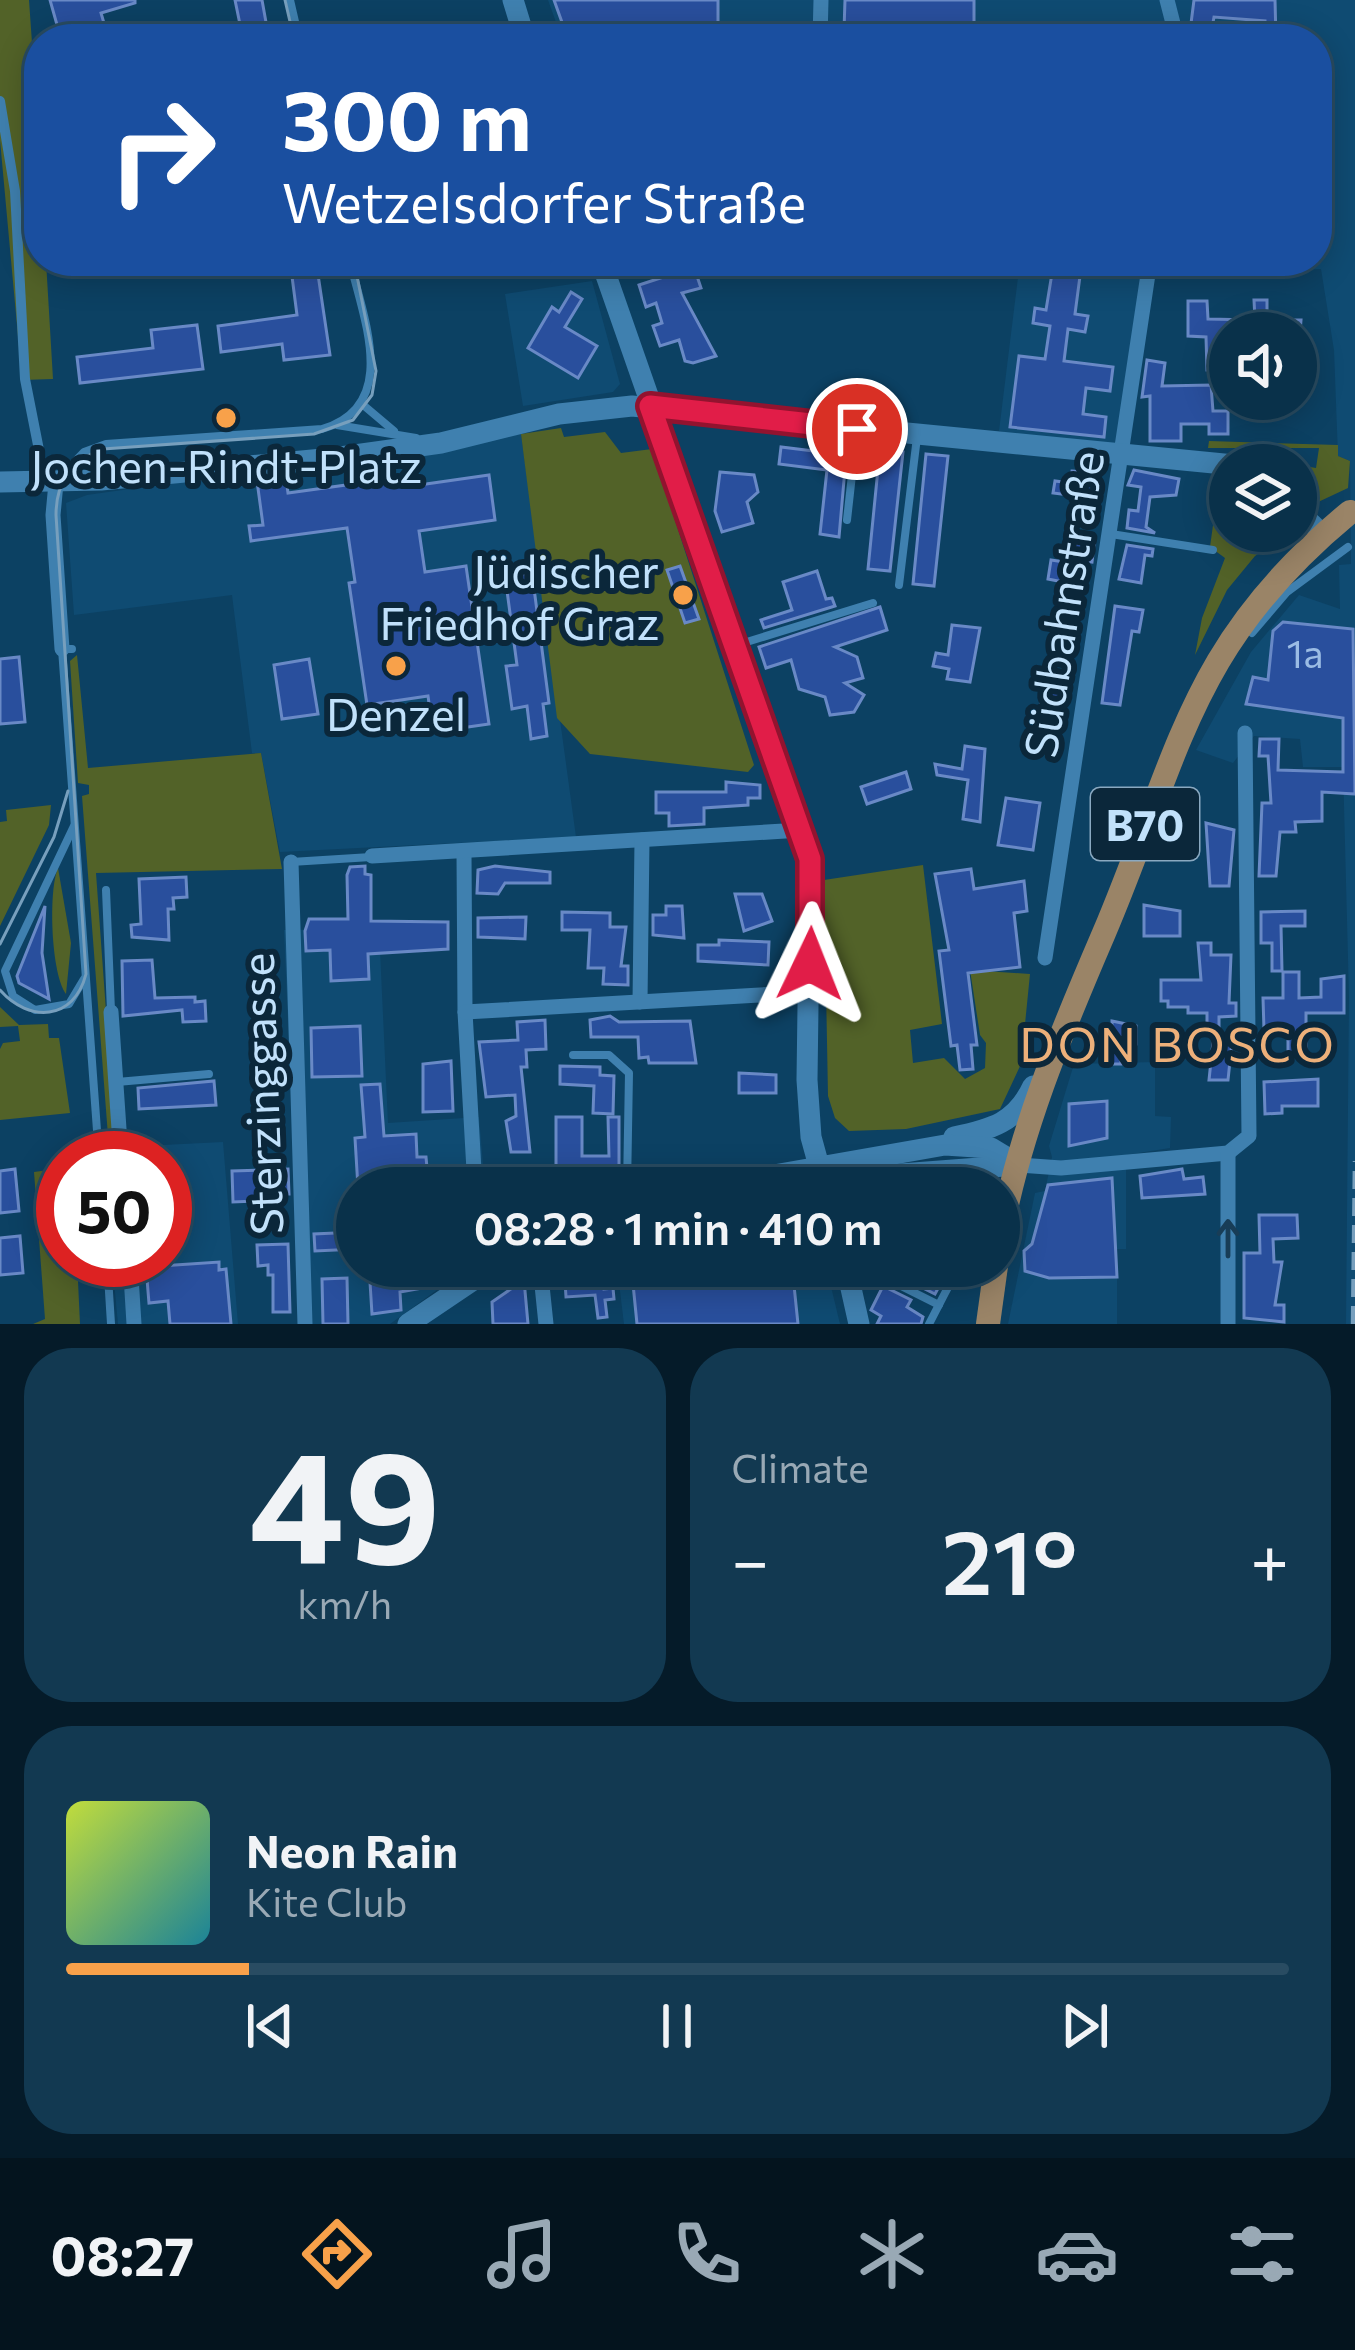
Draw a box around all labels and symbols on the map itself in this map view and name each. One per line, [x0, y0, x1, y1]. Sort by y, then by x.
pin [806, 378, 908, 480]
marker: Jochen-Rindt-Platz [213, 405, 239, 431]
place label: Jochen-Rindt-Platz [30, 437, 422, 492]
street label: Südbahnstraße [1011, 447, 1113, 761]
place label: Jüdischer Friedhof Graz [379, 542, 659, 649]
marker: Jüdischer Friedhof Graz [670, 582, 696, 608]
house number: 1a [1286, 628, 1324, 676]
marker: Denzel [383, 653, 409, 679]
place label: Denzel [326, 685, 466, 740]
road number: B70 [1091, 788, 1199, 860]
position arrow [747, 901, 873, 1027]
street label: Sterzinggasse [228, 952, 292, 1236]
district label: DON BOSCO [1019, 1013, 1337, 1072]
speed limit sign: 50 [36, 1131, 192, 1287]
one-way arrow [1217, 1219, 1239, 1258]

